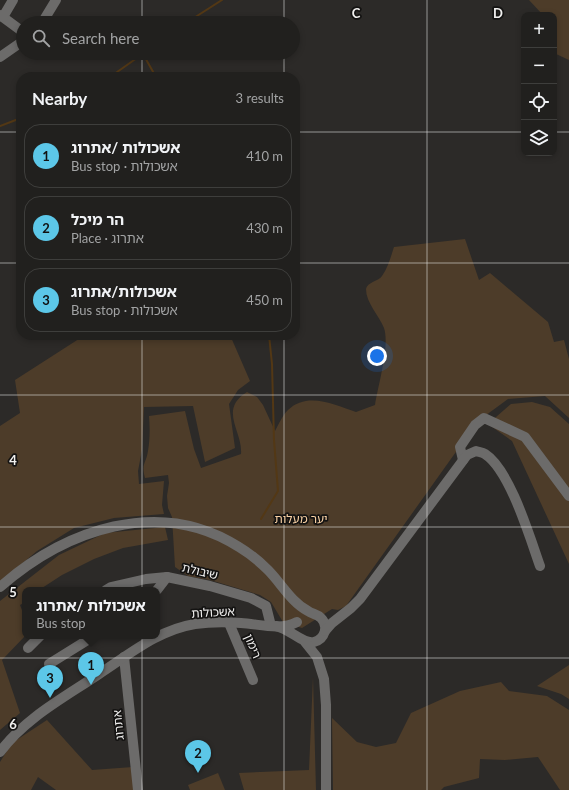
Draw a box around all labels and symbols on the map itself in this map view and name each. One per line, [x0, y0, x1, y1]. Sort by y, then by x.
text: C [352, 5, 361, 21]
text: D [493, 5, 503, 21]
your location [367, 346, 387, 366]
text: 4 [9, 452, 17, 468]
park label: יער מעלות [274, 511, 328, 526]
street label: שיבולת [181, 560, 219, 582]
text: 5 [9, 584, 17, 600]
street label: אשכולות [191, 603, 236, 621]
street label: רימון [241, 631, 265, 661]
pin: 1 [78, 652, 104, 685]
pin: 3 [37, 665, 63, 698]
street label: אתרוג [109, 709, 127, 741]
text: 6 [9, 716, 17, 732]
pin: 2 [185, 740, 211, 773]

